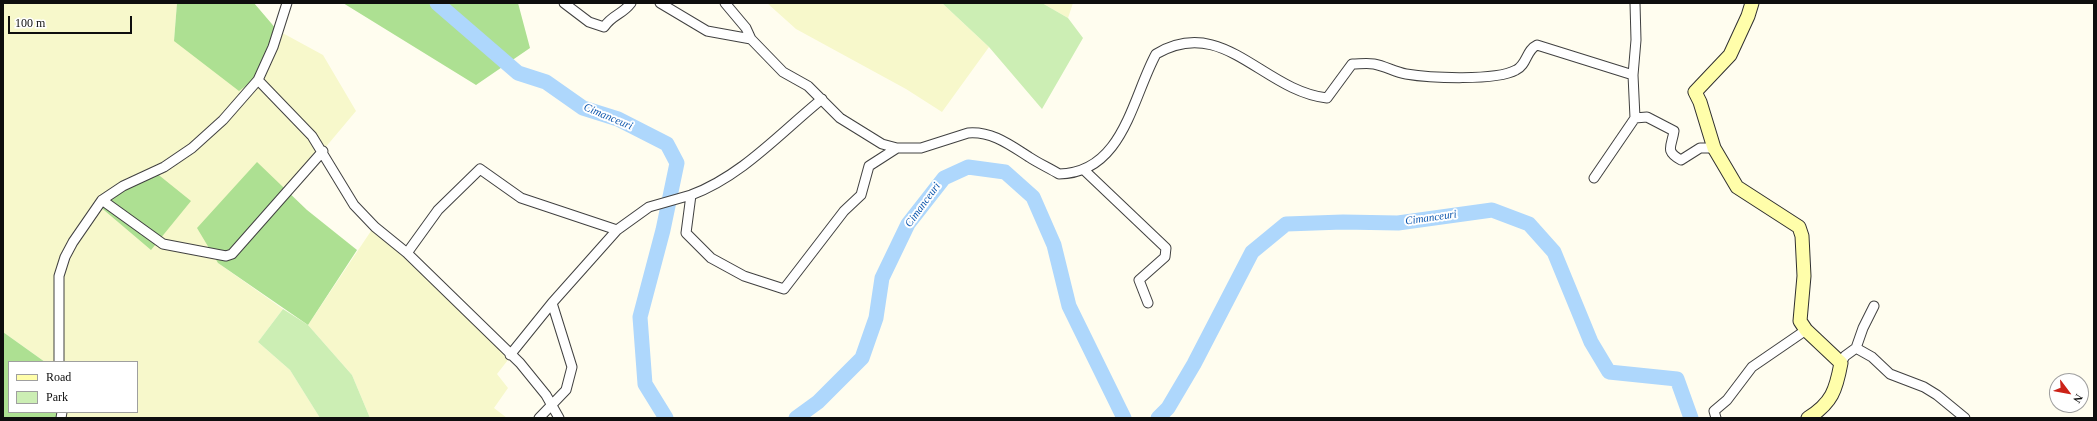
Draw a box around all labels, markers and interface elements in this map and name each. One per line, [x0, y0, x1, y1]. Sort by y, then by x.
scale bar [10, 8, 134, 34]
text: 100 m [15, 16, 45, 30]
water label: Cimanceuri [582, 101, 634, 133]
water label: Cimanceuri [902, 180, 944, 230]
water label: Cimanceuri [1404, 208, 1458, 228]
legend [8, 361, 138, 413]
text: Road [46, 370, 71, 384]
north arrow [2049, 373, 2089, 413]
text: Park [46, 390, 68, 404]
text: N [2071, 392, 2086, 405]

